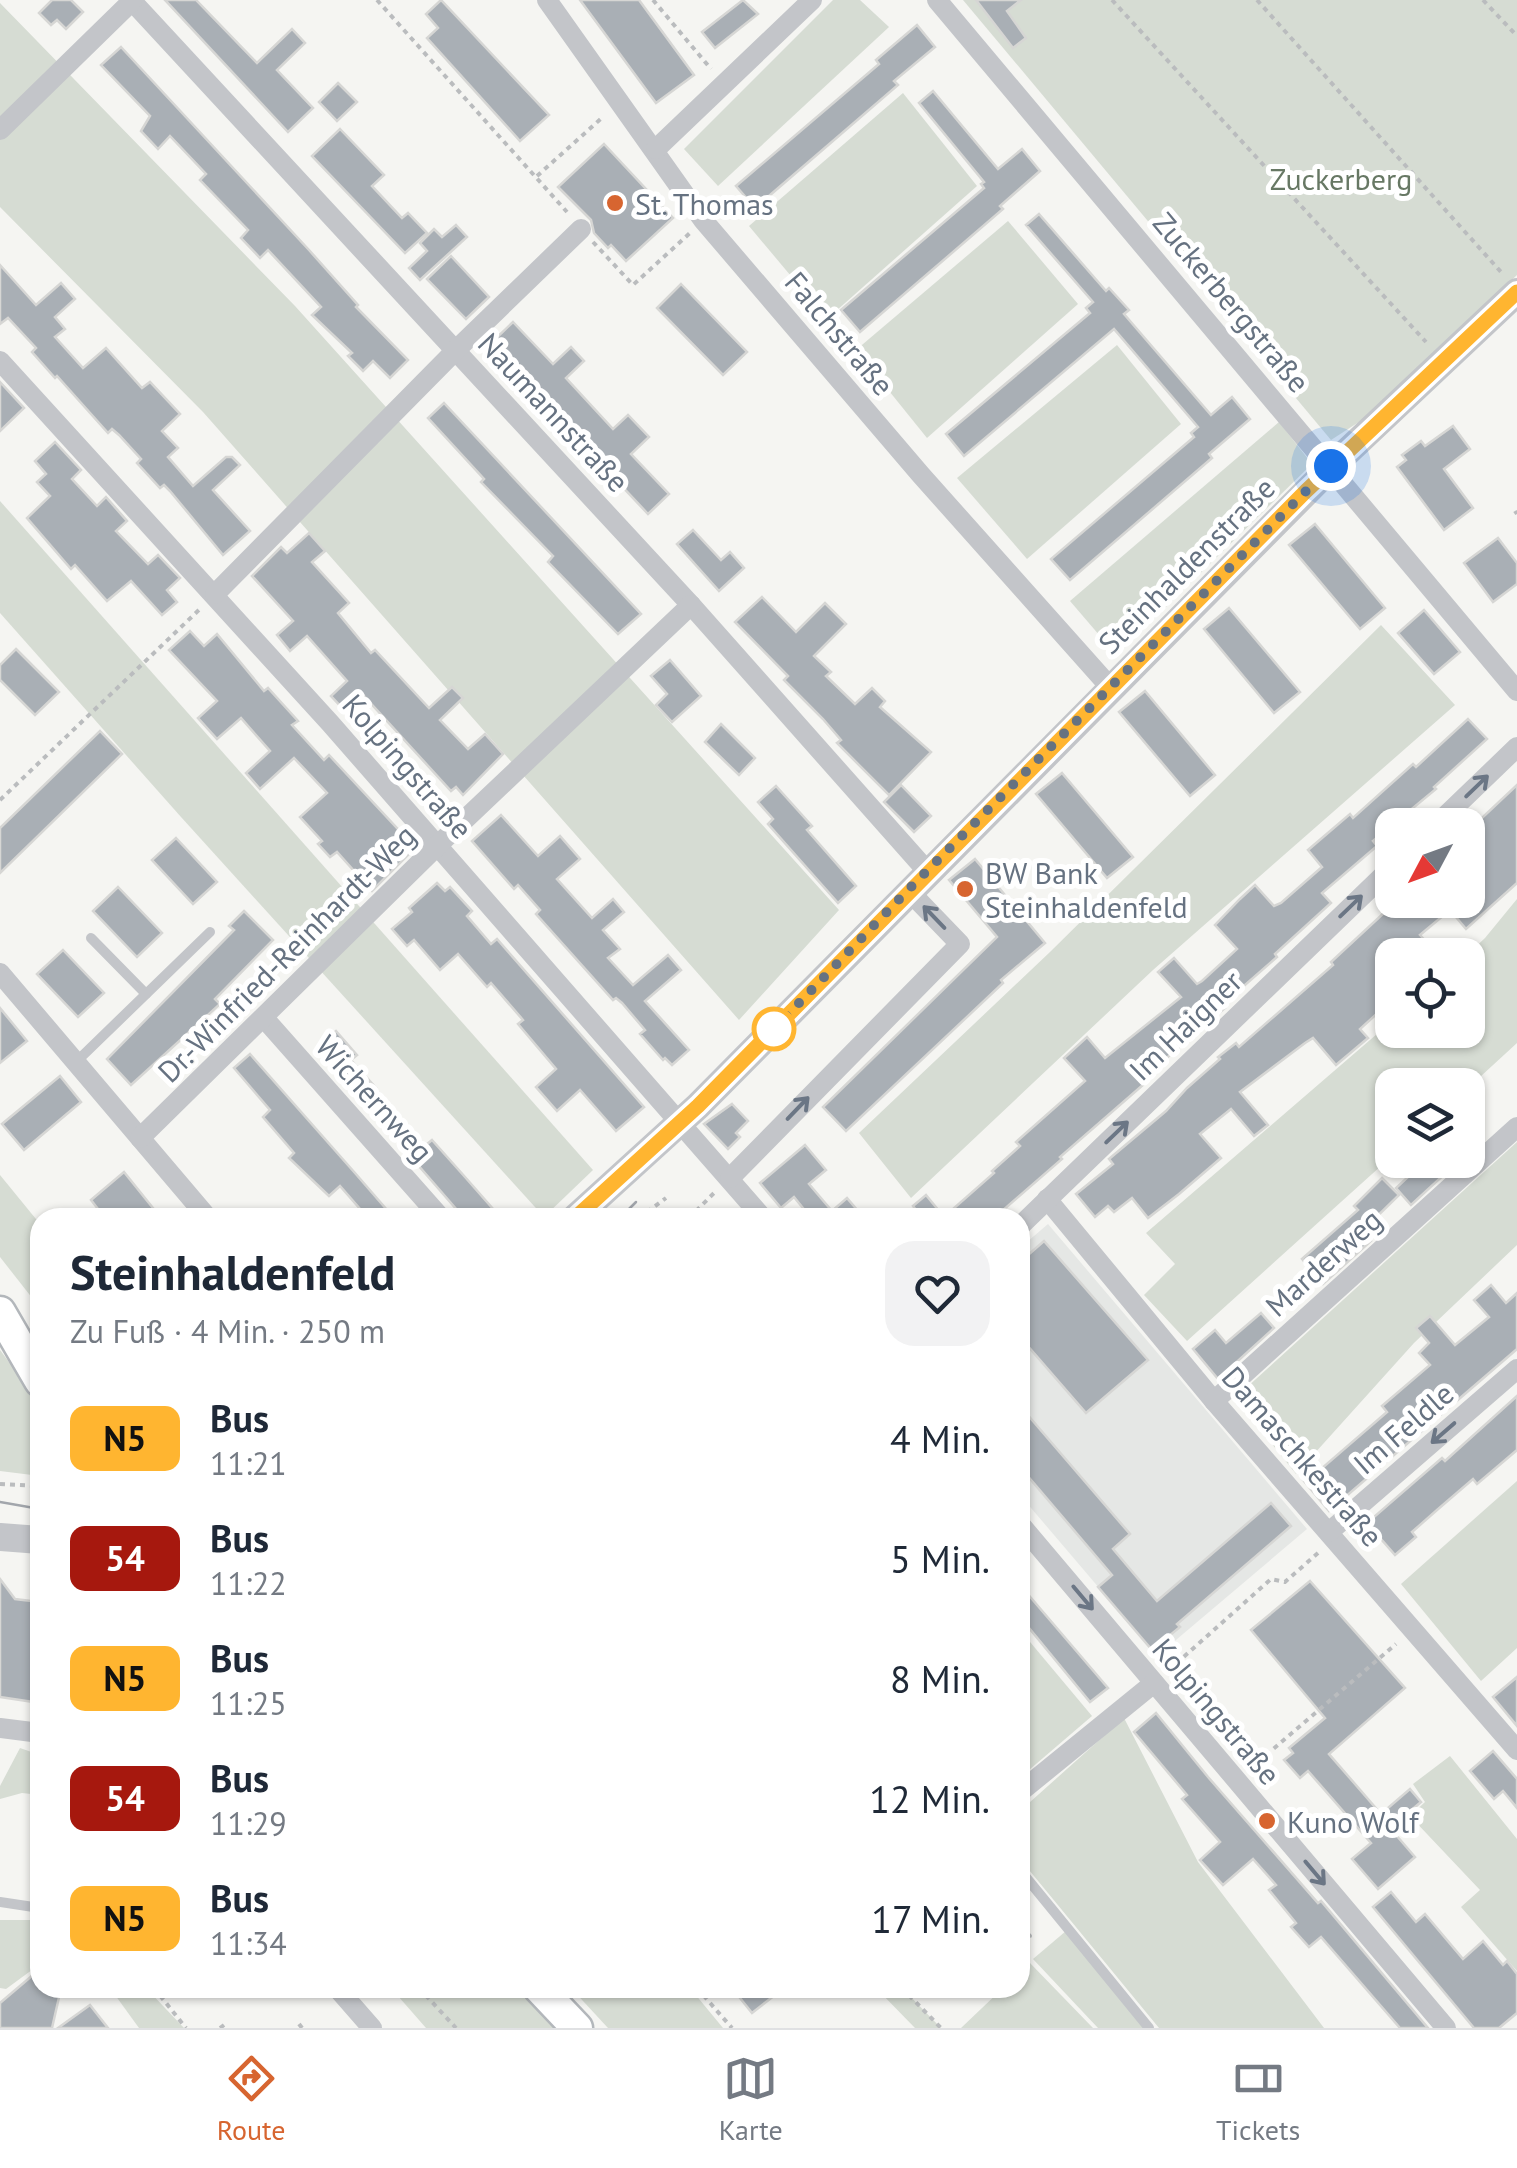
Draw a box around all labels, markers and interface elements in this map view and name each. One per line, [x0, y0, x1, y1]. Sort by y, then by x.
park label: Zuckerberg [1270, 159, 1412, 198]
place label: St. Thomas [635, 184, 774, 223]
marker: St. Thomas [604, 192, 626, 214]
street label: Zuckerbergstraße [1145, 204, 1319, 400]
street label: Falchstraße [777, 263, 903, 403]
street label: Naumannstraße [470, 324, 638, 500]
your location [1306, 441, 1356, 491]
street label: Steinhaldenstraße [1089, 468, 1283, 662]
street label: Kolpingstraße [334, 686, 482, 846]
one-way arrow [1464, 774, 1488, 798]
north arrow [1375, 808, 1485, 918]
map controls [1375, 808, 1485, 1178]
street label: Dr.-Winfried-Reinhardt-Weg [149, 816, 423, 1090]
place label: BW Bank Steinhaldenfeld [985, 853, 1188, 926]
marker: BW Bank Steinhaldenfeld [954, 878, 976, 900]
one-way arrow [1339, 895, 1363, 919]
one-way arrow [922, 905, 946, 929]
button: locate [1375, 938, 1485, 1048]
street label: Im Haigner [1120, 962, 1250, 1088]
unlabelled marker [753, 1008, 795, 1050]
street label: Wichernweg [308, 1026, 442, 1170]
button: layers [1375, 1068, 1485, 1178]
one-way arrow [785, 1096, 810, 1121]
one-way arrow [1105, 1120, 1129, 1144]
street label: Marderweg [1257, 1200, 1389, 1324]
text: Steinhaldenfeld [70, 1241, 395, 1303]
button: heart [885, 1241, 990, 1346]
text: Zu Fuß · 4 Min. · 250 m [70, 1310, 385, 1352]
street label: Damaschkestraße [1214, 1358, 1392, 1554]
street label: Im Feldle [1345, 1374, 1461, 1482]
text: Bus [210, 1393, 269, 1442]
text: 4 Min. [890, 1414, 990, 1463]
text: N5 [104, 1415, 146, 1461]
one-way arrow [1431, 1421, 1457, 1443]
text: 11:21 [210, 1442, 287, 1484]
text: Bus [210, 1513, 269, 1562]
text: 5 Min. [890, 1534, 990, 1583]
text: 54 [105, 1535, 145, 1581]
text: 11:22 [210, 1562, 287, 1604]
one-way arrow [1072, 1585, 1094, 1611]
street label: Kolpingstraße [1144, 1630, 1290, 1792]
text: Bus [210, 1633, 269, 1682]
text: 8 Min. [890, 1654, 990, 1703]
text: N5 [104, 1655, 146, 1701]
text: 11:25 [210, 1682, 287, 1724]
text: Bus [210, 1753, 269, 1802]
text: 12 Min. [869, 1774, 990, 1823]
text: 54 [105, 1775, 145, 1821]
text: 11:29 [210, 1802, 287, 1844]
place label: Kuno Wolf [1287, 1802, 1420, 1841]
marker: Kuno Wolf [1256, 1810, 1278, 1832]
one-way arrow [1304, 1860, 1326, 1886]
text: Bus [210, 1873, 269, 1922]
text: 17 Min. [871, 1894, 990, 1943]
text: N5 [104, 1895, 146, 1941]
text: 11:34 [210, 1922, 287, 1964]
tab: Route [217, 2051, 285, 2148]
tab: Karte [719, 2051, 783, 2148]
tab: Tickets [1216, 2051, 1300, 2148]

